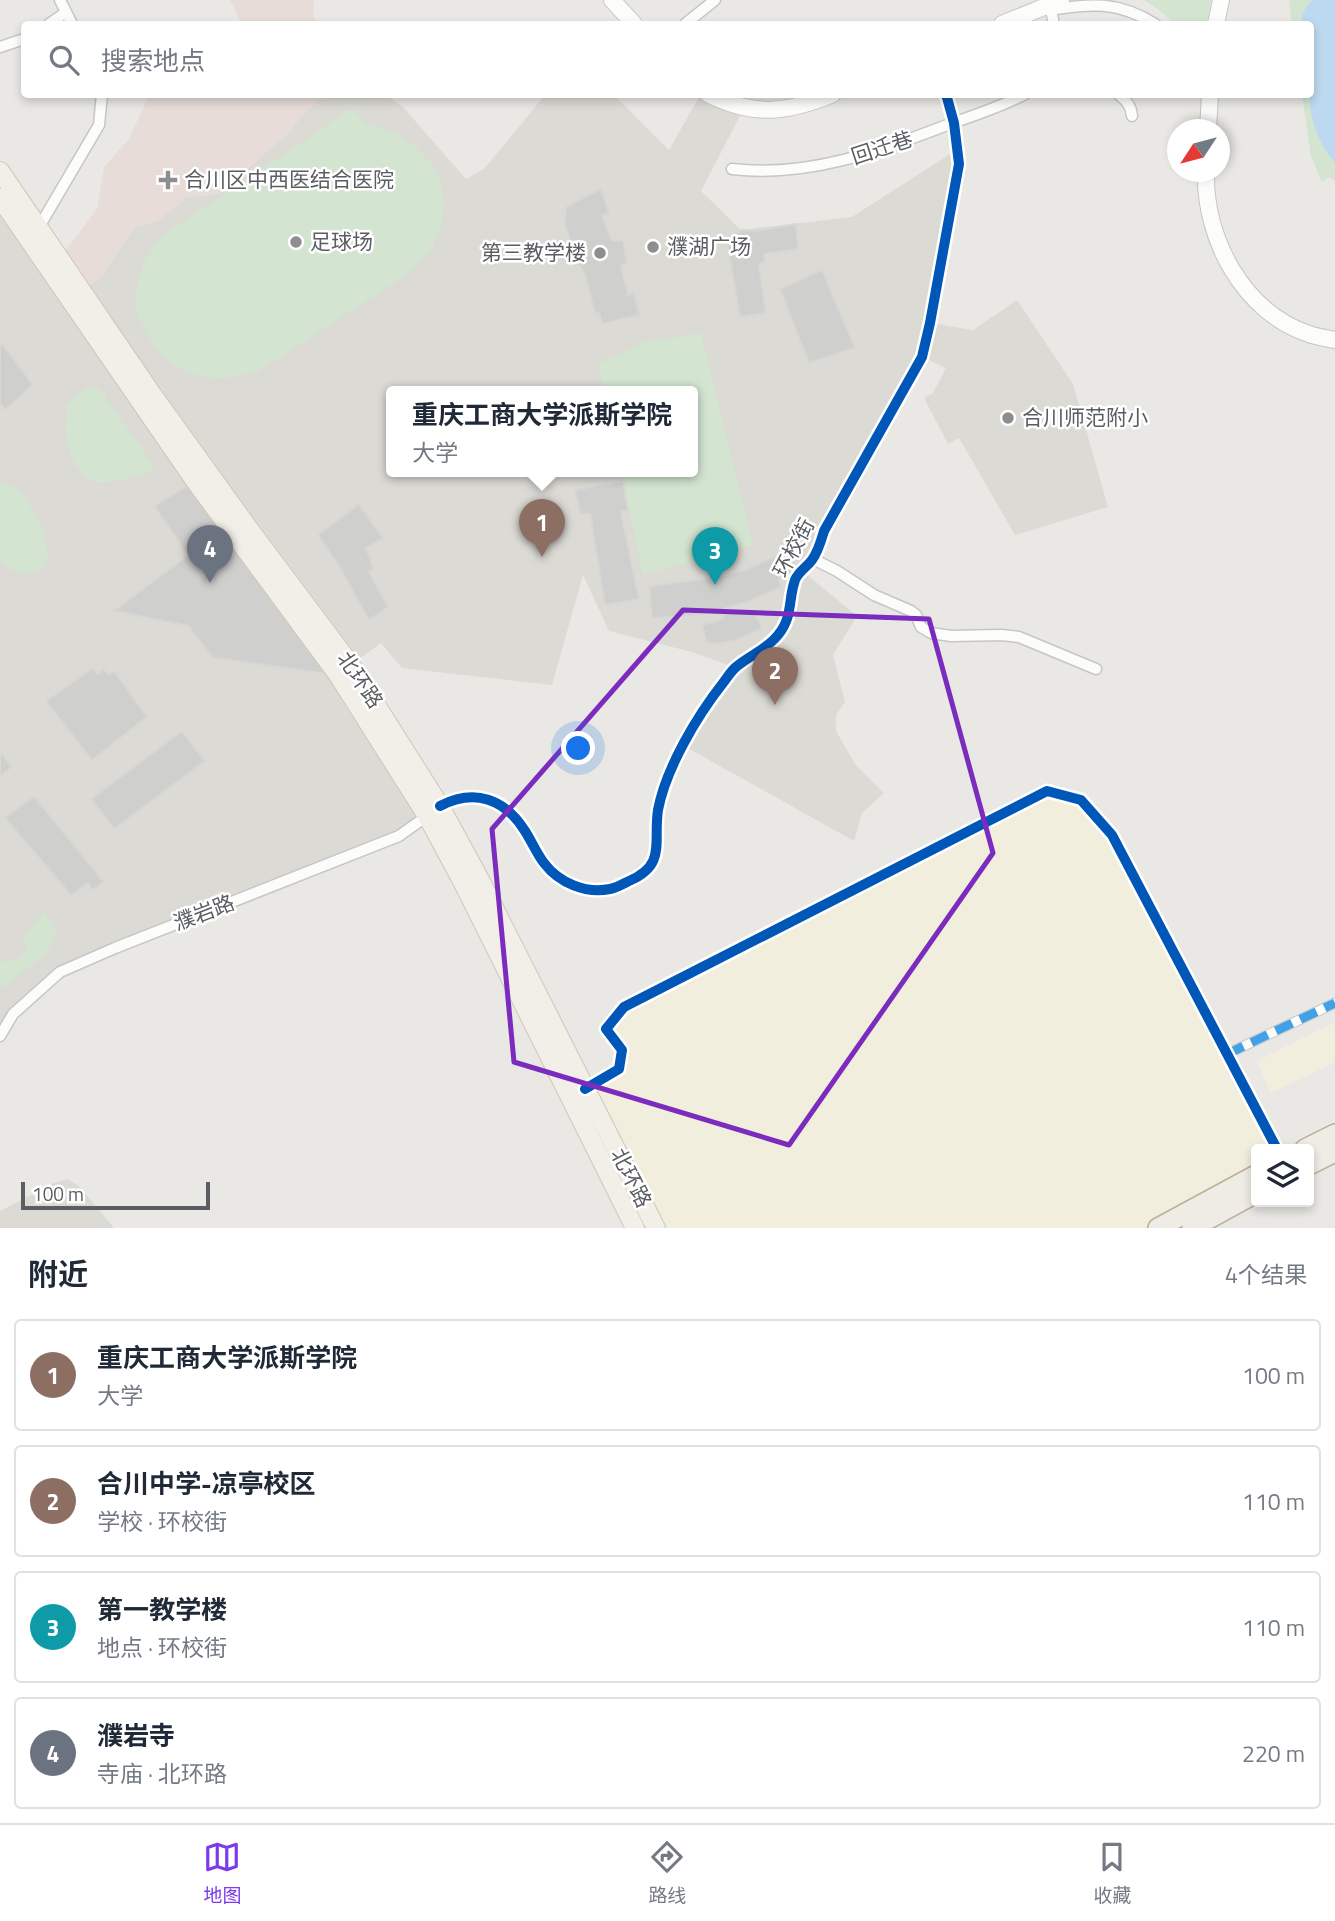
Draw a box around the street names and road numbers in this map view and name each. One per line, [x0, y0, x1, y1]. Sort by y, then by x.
street label: 回迁巷 [847, 122, 917, 172]
street label: 环校街 [764, 512, 822, 583]
street label: 北环路 [330, 644, 392, 715]
street label: 濮岩路 [168, 886, 239, 938]
street label: 北环路 [603, 1142, 660, 1213]

